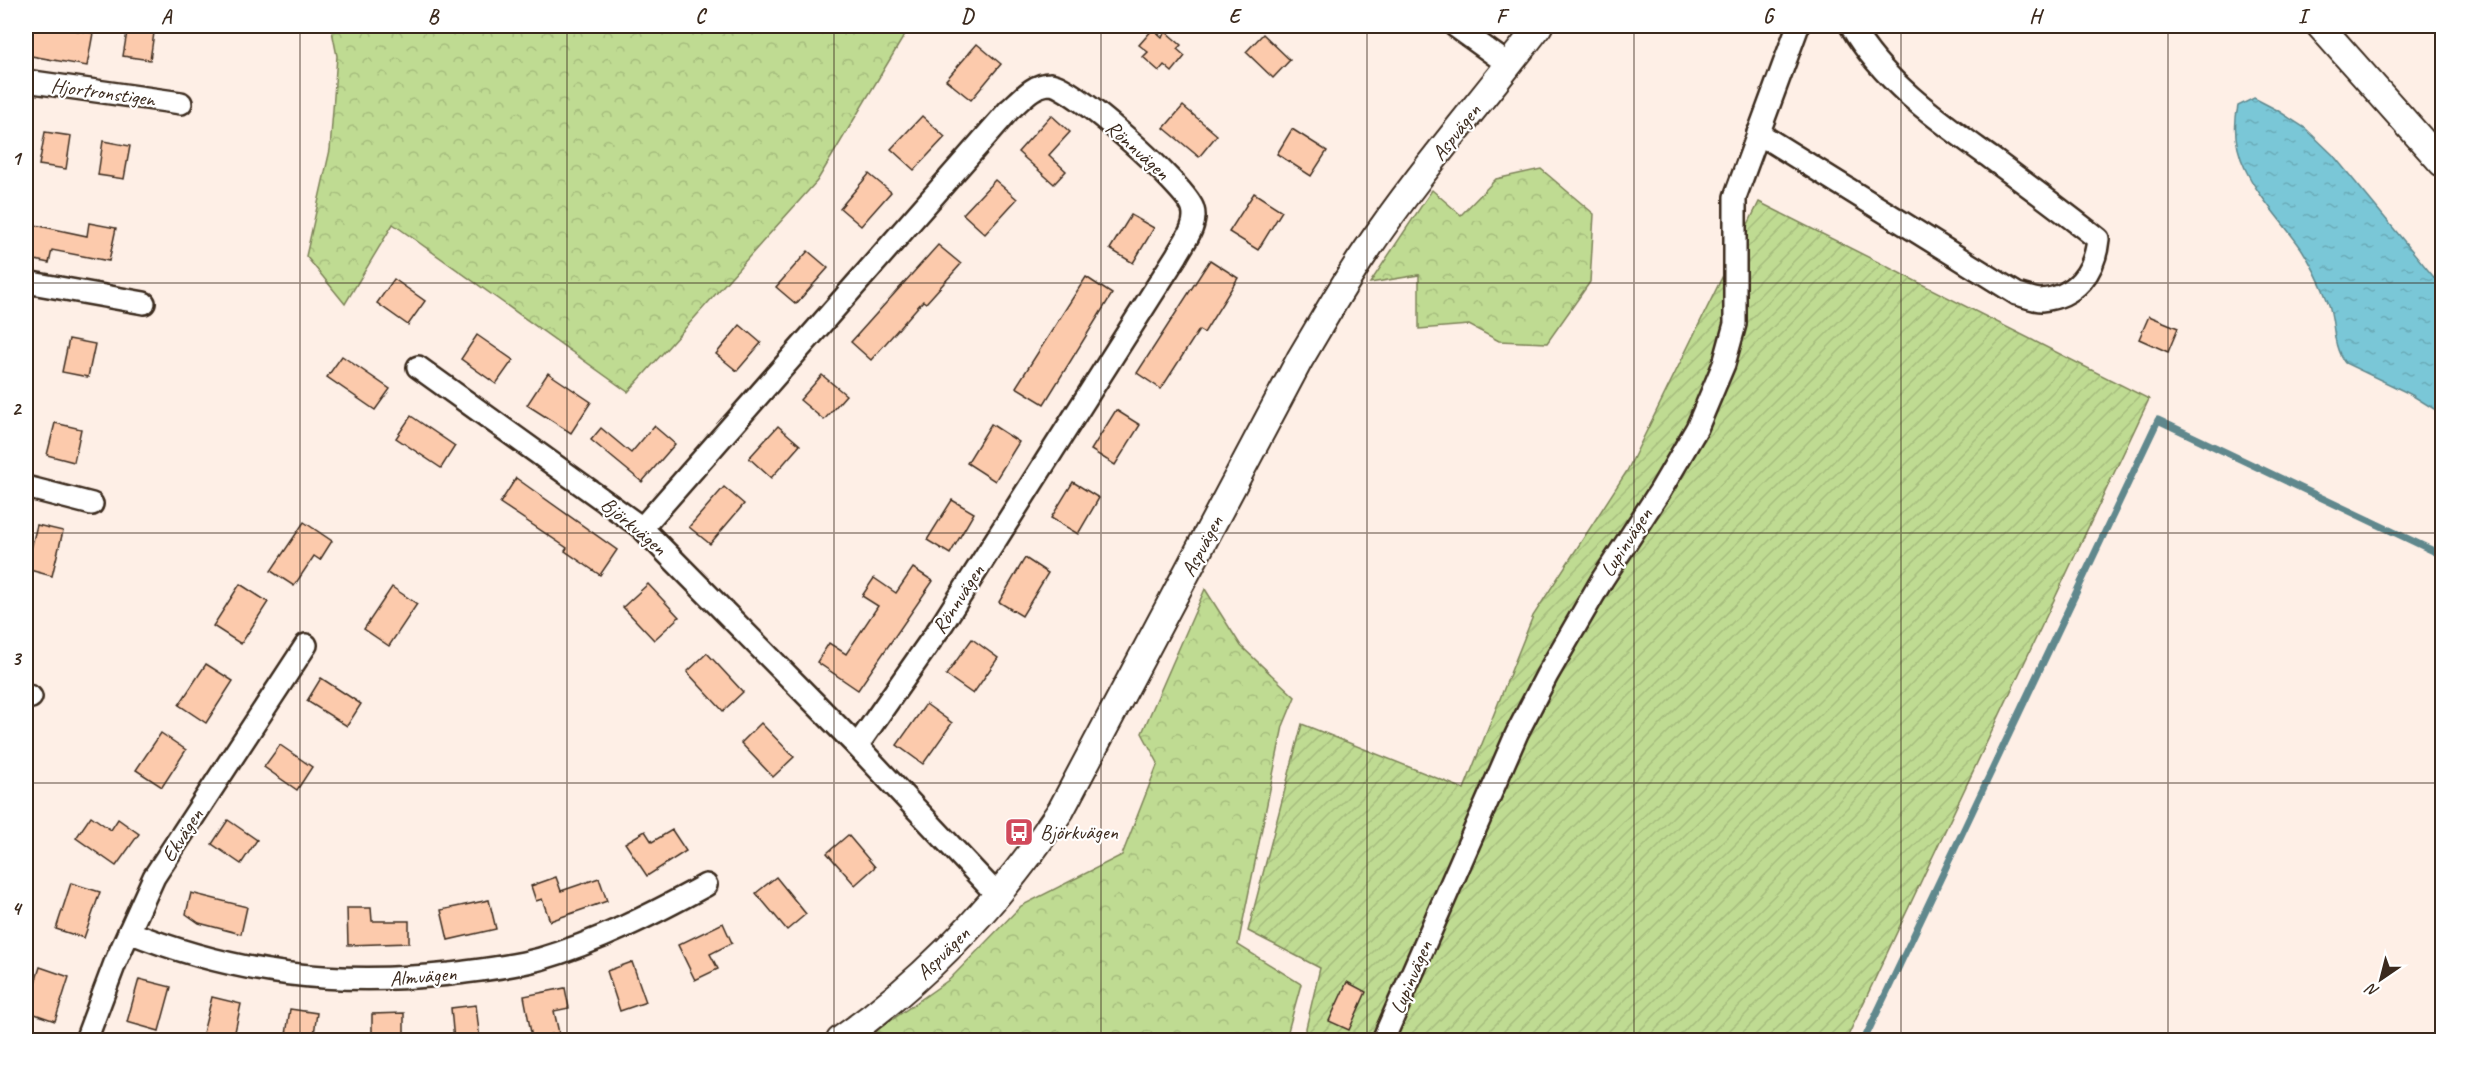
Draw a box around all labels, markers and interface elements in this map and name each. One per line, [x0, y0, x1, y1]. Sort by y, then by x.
text: A [161, 4, 173, 29]
text: B [428, 4, 440, 29]
text: C [695, 4, 707, 29]
text: D [961, 4, 975, 29]
text: E [1229, 4, 1243, 29]
text: F [1496, 4, 1510, 29]
text: G [1763, 4, 1776, 29]
text: H [2029, 4, 2044, 29]
text: I [2298, 4, 2311, 29]
street label: Hjortronstigen [49, 72, 158, 112]
street label: Aspvägen [1426, 98, 1487, 166]
street label: Rönnvägen [1101, 114, 1176, 186]
text: 1 [12, 146, 23, 171]
text: 2 [12, 396, 23, 421]
street label: Björkvägen [596, 491, 673, 561]
street label: Lupinvägen [1594, 502, 1658, 581]
street label: Aspvägen [1175, 511, 1229, 581]
street label: Rönnvägen [926, 559, 990, 639]
text: 3 [12, 646, 23, 671]
street label: Ekvägen [155, 803, 209, 867]
bus stop icon: Björkvägen [1003, 816, 1035, 848]
place label: Björkvägen [1040, 819, 1118, 845]
text: 4 [12, 896, 24, 921]
street label: Aspvägen [911, 920, 976, 985]
street label: Lupinvägen [1384, 936, 1438, 1018]
north arrow [2351, 949, 2411, 1009]
street label: Almvägen [389, 960, 458, 992]
text: N [2361, 978, 2383, 1002]

